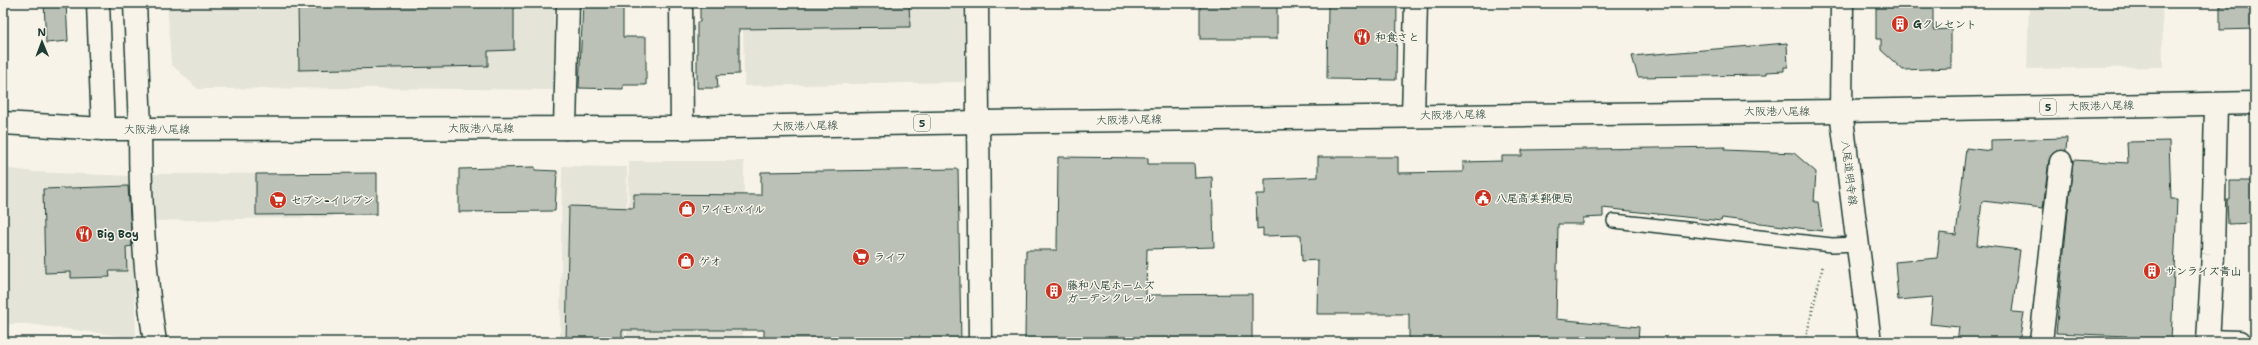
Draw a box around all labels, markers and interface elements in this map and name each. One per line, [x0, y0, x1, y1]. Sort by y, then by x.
building icon: Gクレセント [1890, 14, 1910, 34]
place label: Gクレセント [1913, 17, 1977, 32]
north arrow [22, 22, 62, 62]
text: N [37, 25, 47, 40]
restaurant icon: 和食さと [1352, 27, 1372, 47]
place label: 和食さと [1375, 30, 1419, 45]
street label: 大阪港八尾線 [2068, 98, 2134, 114]
road number: 5 [2040, 99, 2056, 115]
street label: 大阪港八尾線 [1744, 104, 1810, 119]
street label: 大阪港八尾線 [1420, 107, 1486, 123]
street label: 大阪港八尾線 [1096, 112, 1162, 128]
road number: 5 [914, 115, 930, 131]
street label: 大阪港八尾線 [772, 118, 838, 134]
street label: 大阪港八尾線 [448, 121, 514, 136]
street label: 大阪港八尾線 [124, 122, 190, 137]
street label: 八尾道明寺線 [1838, 139, 1860, 207]
public building icon: 八尾高美郵便局 [1473, 188, 1493, 208]
supermarket icon: セブン-イレブン [268, 190, 288, 210]
place label: 八尾高美郵便局 [1496, 191, 1573, 206]
place label: セブン-イレブン [291, 193, 374, 208]
shop icon: ワイモバイル [677, 199, 697, 219]
place label: ワイモバイル [700, 202, 765, 217]
restaurant icon: Big Boy [74, 224, 94, 244]
place label: Big Boy [97, 227, 139, 242]
supermarket icon: ライフ [851, 247, 871, 267]
place label: ライフ [874, 250, 907, 265]
shop icon: ゲオ [676, 251, 696, 271]
place label: ゲオ [699, 254, 721, 269]
building icon: サンライズ青山 [2142, 261, 2162, 281]
place label: サンライズ青山 [2165, 264, 2241, 279]
place label: 藤和八尾ホームズ ガーデンクレール [1067, 278, 1155, 306]
building icon: 藤和八尾ホームズ ガーデンクレール [1044, 281, 1064, 301]

